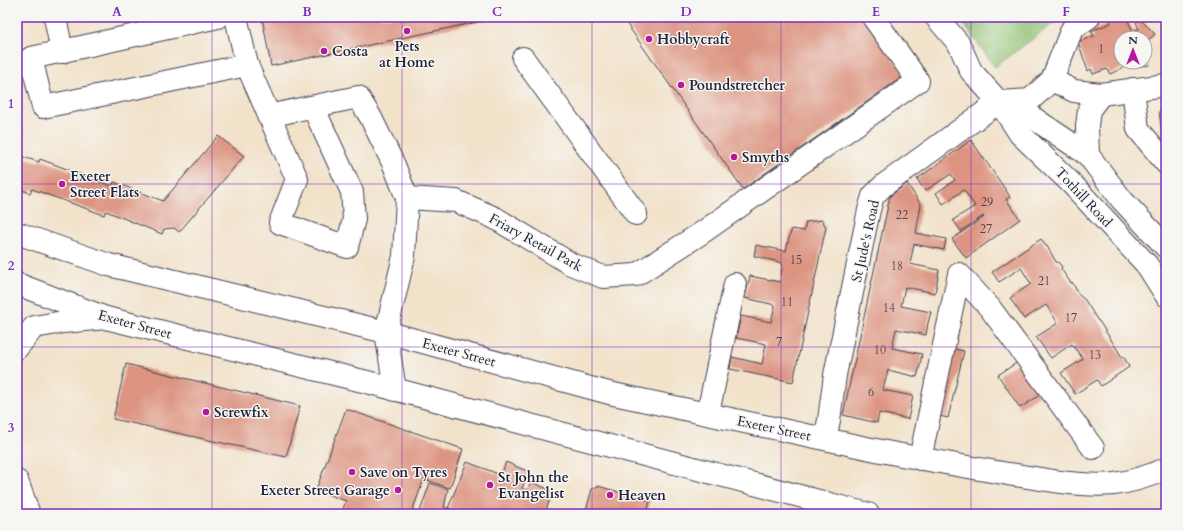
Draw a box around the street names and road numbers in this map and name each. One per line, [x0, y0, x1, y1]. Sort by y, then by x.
street label: Tothill Road [1051, 163, 1117, 232]
street label: St Jude's Road [847, 198, 884, 284]
street label: Friary Retail Park [486, 209, 586, 276]
street label: Exeter Street [96, 306, 174, 344]
street label: Exeter Street [420, 334, 498, 372]
street label: Exeter Street [735, 411, 813, 446]

